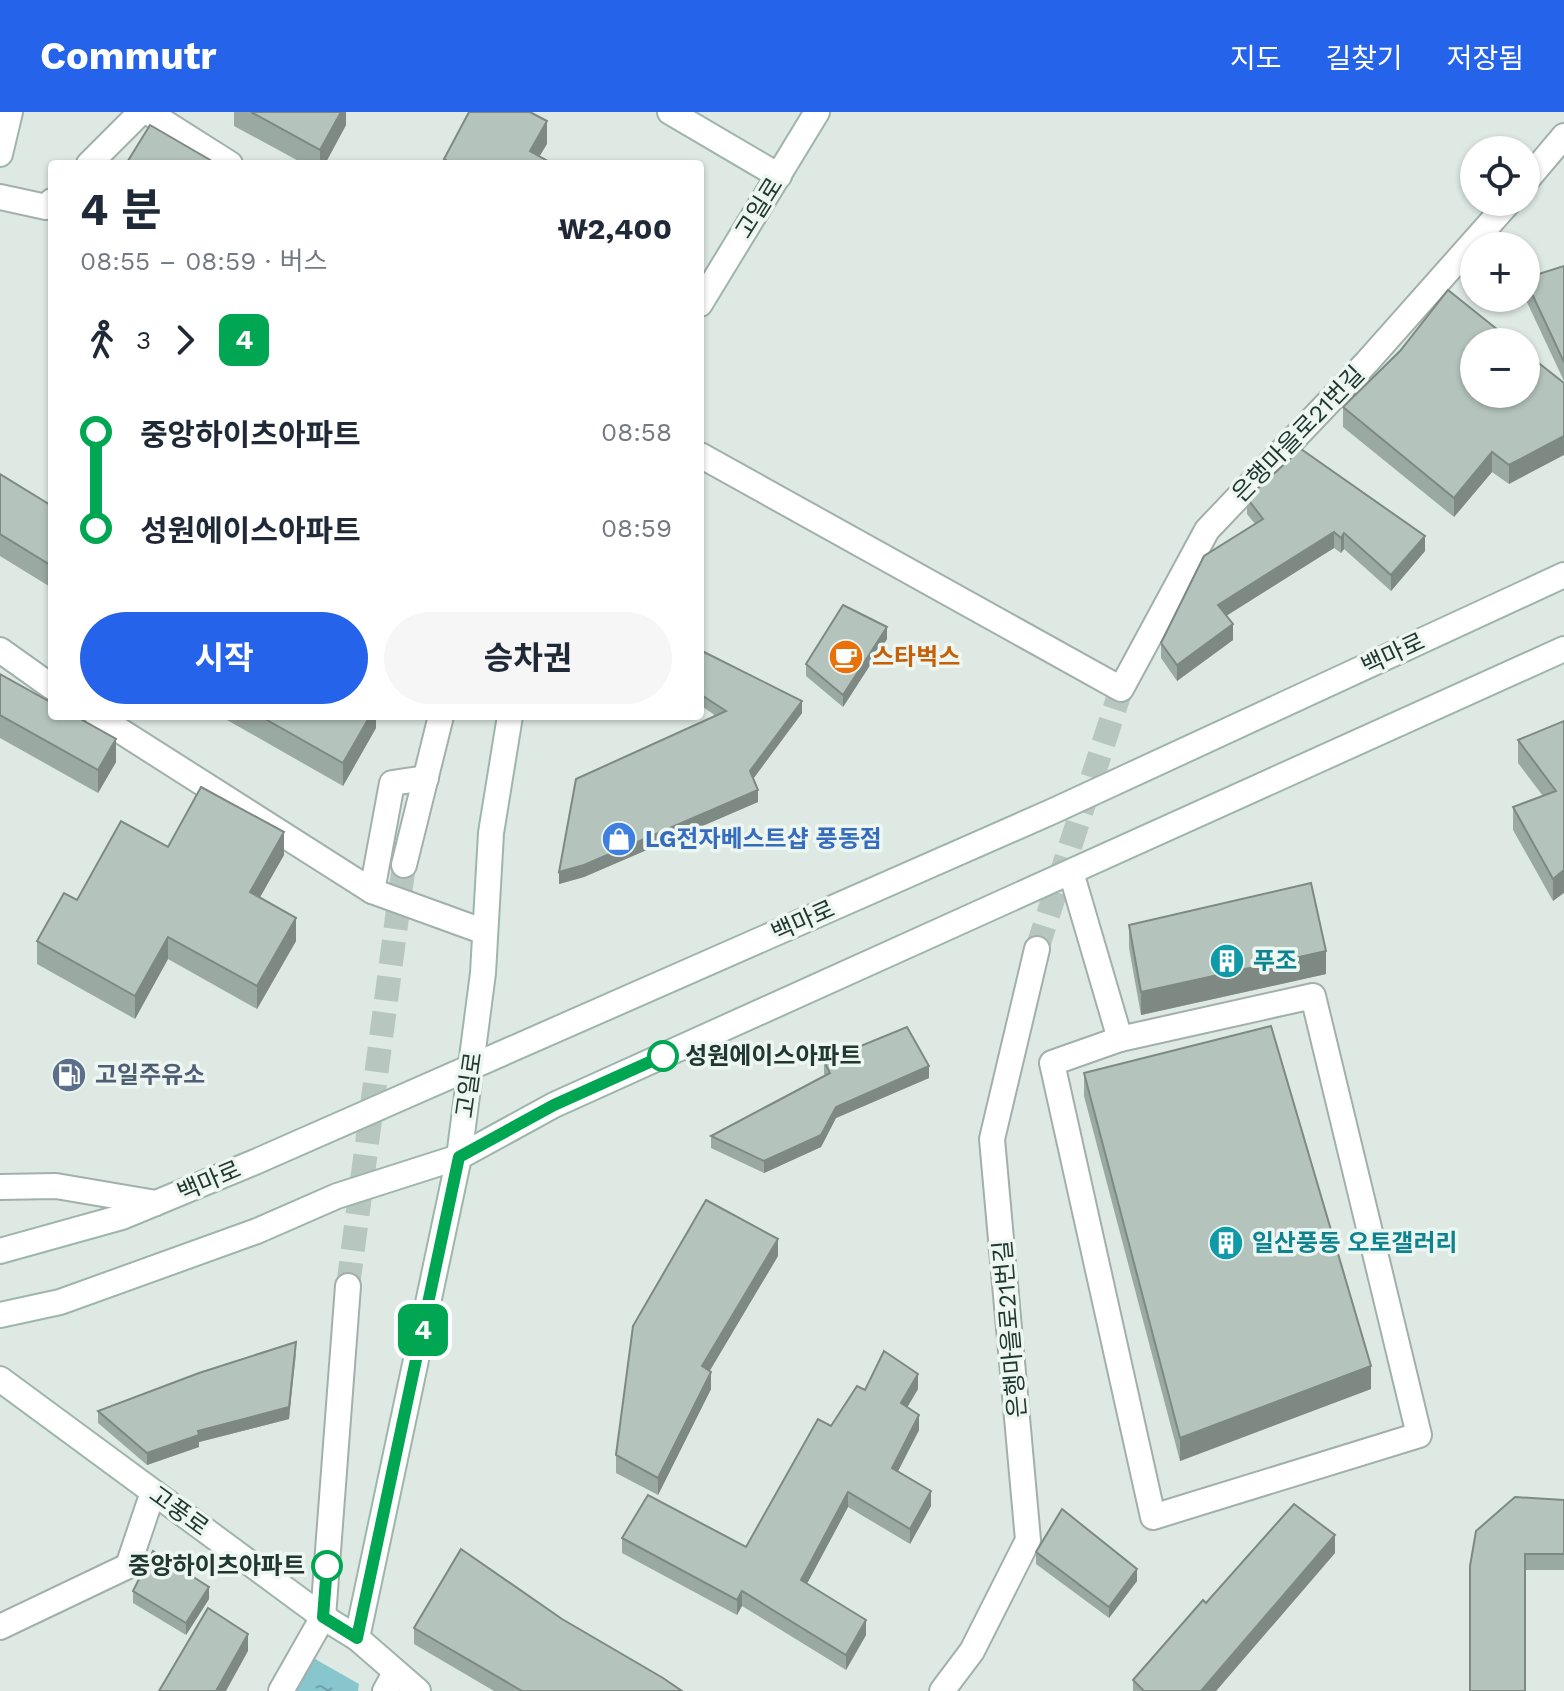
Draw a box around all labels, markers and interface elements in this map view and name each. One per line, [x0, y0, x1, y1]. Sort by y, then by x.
text: Commutr [40, 34, 217, 78]
text: 지도 [1230, 42, 1281, 75]
text: 길찾기 [1325, 42, 1403, 75]
text: 저장됨 [1447, 42, 1524, 75]
map controls [1460, 136, 1540, 408]
button: locate [1460, 136, 1540, 216]
street label: 고일로 [730, 172, 788, 244]
text: 4 분 [80, 184, 162, 236]
text: ₩2,400 [558, 211, 672, 246]
button: + [1460, 232, 1540, 312]
text: 08:55 – 08:59 · 버스 [80, 246, 328, 276]
icon: walk [80, 318, 124, 362]
icon: forward [163, 318, 207, 362]
text: 4 [235, 323, 253, 356]
text: 3 [136, 325, 151, 355]
button: − [1460, 328, 1540, 408]
street label: 은행마을로21번길 [1226, 360, 1370, 508]
text: 중앙하이츠아파트 [140, 417, 361, 452]
text: 08:58 [601, 417, 672, 447]
text: 성원에이스아파트 [140, 513, 361, 548]
text: 08:59 [601, 513, 672, 543]
button: 시작 [80, 612, 368, 704]
button: 승차권 [384, 612, 672, 704]
street label: 백마로 [1357, 627, 1429, 681]
cafe icon: 스타벅스 [827, 638, 865, 676]
place label: 스타벅스 [872, 643, 960, 671]
shop icon: LG전자베스트샵 풍동점 [600, 820, 638, 858]
place label: LG전자베스트샵 풍동점 [645, 825, 882, 853]
street label: 백마로 [767, 895, 839, 947]
building icon: 푸조 [1208, 942, 1246, 980]
place label: 푸조 [1253, 947, 1297, 975]
marker: 성원에이스아파트 [648, 1041, 678, 1071]
place label: 성원에이스아파트 [685, 1042, 862, 1070]
street label: 고일로 [451, 1050, 487, 1120]
fuel station icon: 고일주유소 [50, 1056, 88, 1094]
place label: 고일주유소 [95, 1061, 205, 1089]
street label: 백마로 [173, 1155, 245, 1207]
building icon: 일산풍동 오토갤러리 [1207, 1224, 1245, 1262]
place label: 일산풍동 오토갤러리 [1252, 1229, 1458, 1257]
street label: 은행마을로21번길 [988, 1239, 1032, 1419]
line badge: 4 [397, 1304, 449, 1356]
text: 4 [414, 1313, 432, 1346]
street label: 고풍로 [144, 1480, 214, 1542]
marker: 중앙하이츠아파트 [312, 1551, 342, 1581]
place label: 중앙하이츠아파트 [128, 1552, 305, 1580]

